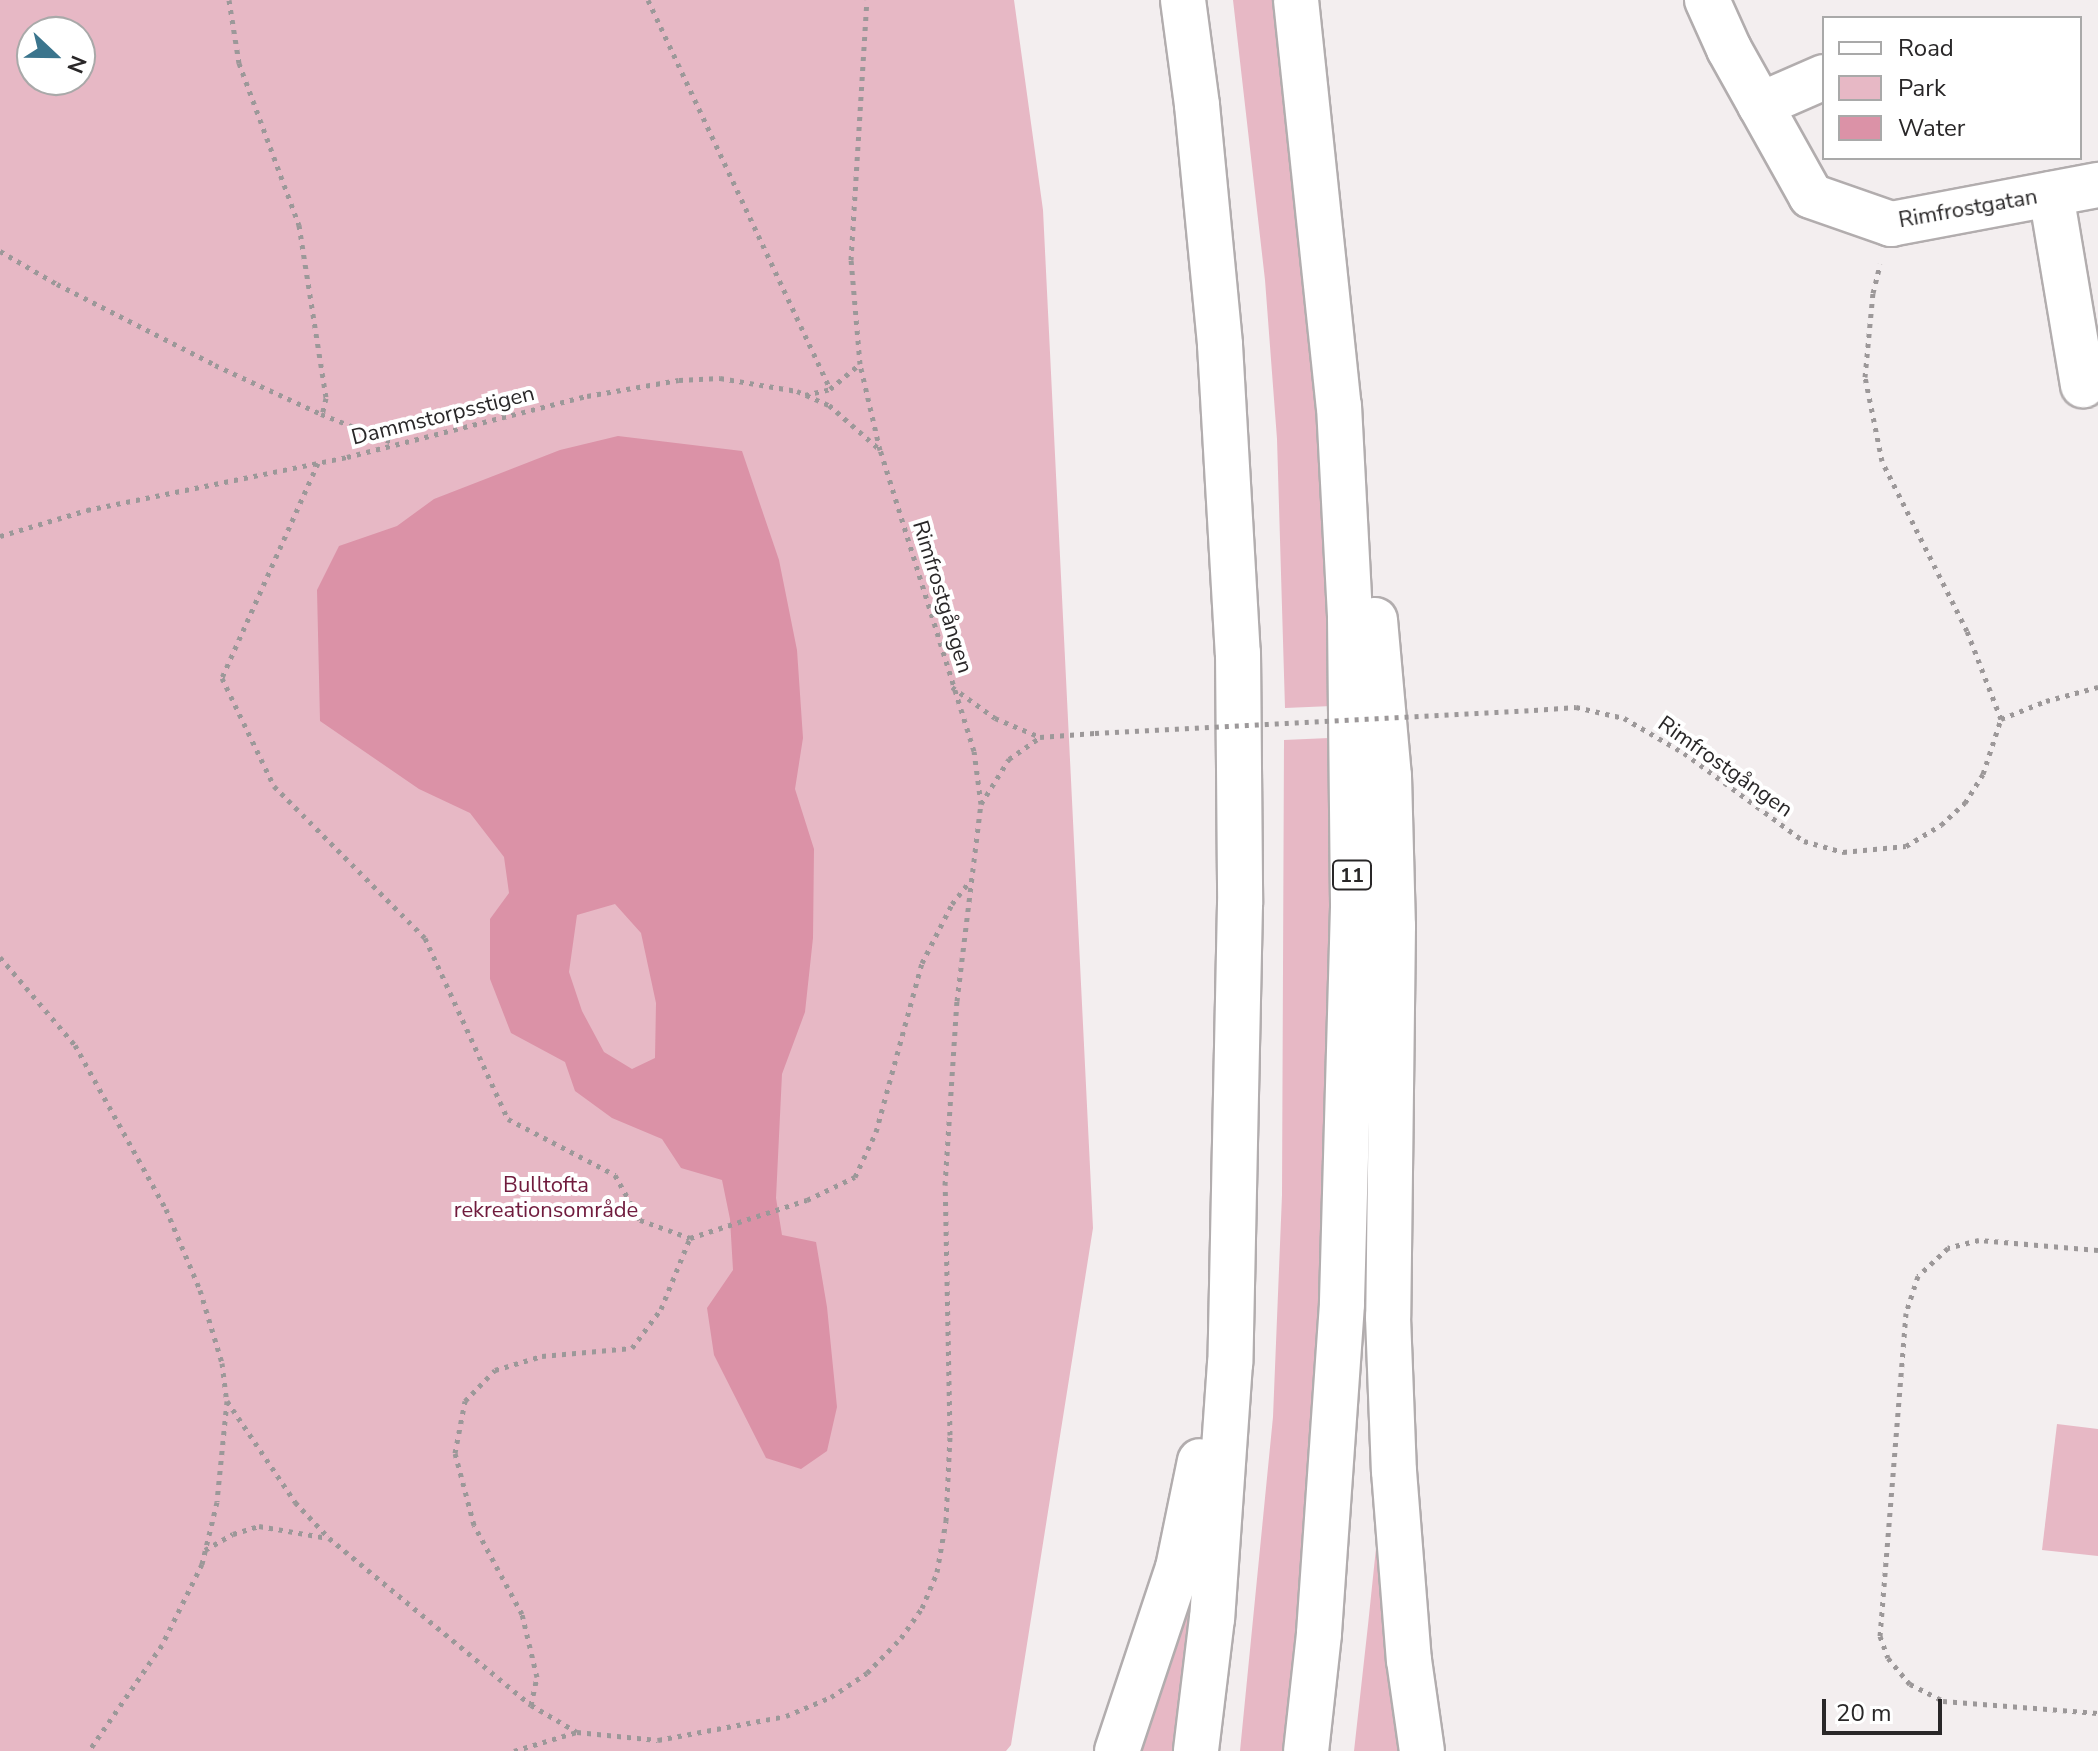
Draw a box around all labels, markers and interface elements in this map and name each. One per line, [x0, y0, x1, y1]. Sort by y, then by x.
north arrow [16, 16, 96, 96]
legend [1822, 16, 2082, 160]
text: Road [1898, 32, 1954, 64]
text: N [59, 51, 93, 77]
text: Park [1898, 72, 1946, 104]
text: Water [1898, 112, 1965, 144]
street label: Rimfrostgatan [1897, 184, 2039, 234]
street label: Dammstorpsstigen [349, 381, 537, 451]
street label: Rimfrostgången [906, 518, 978, 676]
street label: Rimfrostgången [1653, 711, 1797, 823]
road number: 11 [1332, 859, 1372, 891]
park label: Bulltofta rekreationsområde [454, 1172, 638, 1224]
scale bar [1826, 1683, 1946, 1733]
text: 20 m [1836, 1697, 1892, 1729]

